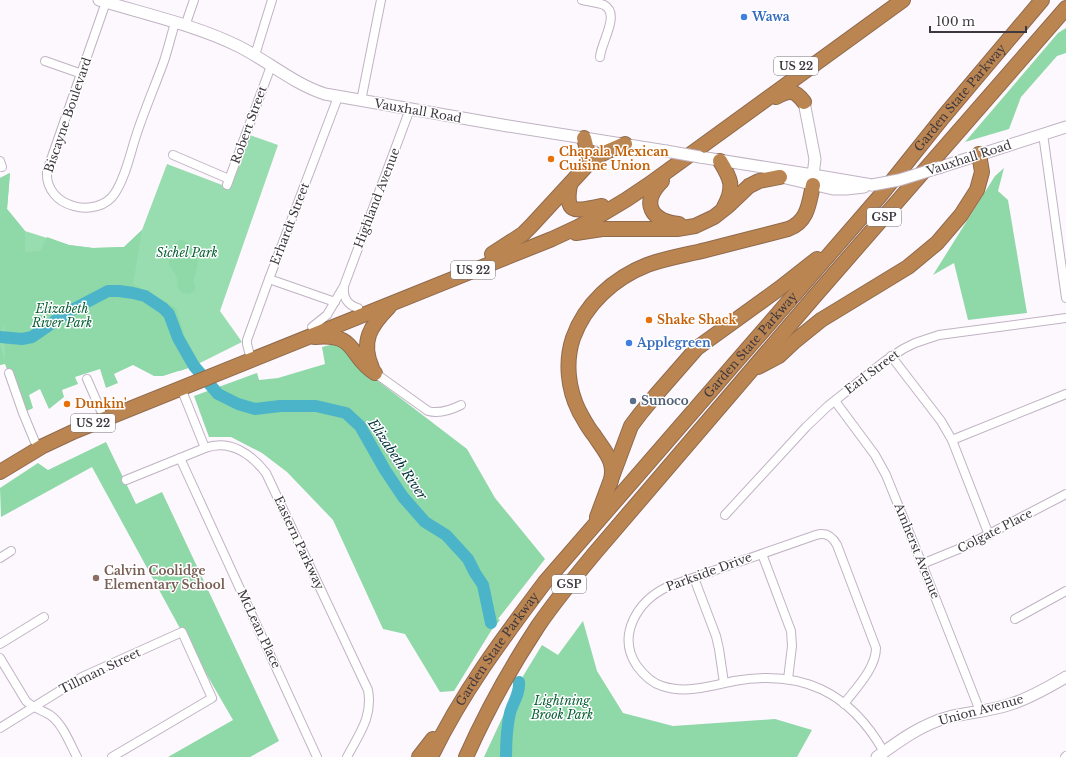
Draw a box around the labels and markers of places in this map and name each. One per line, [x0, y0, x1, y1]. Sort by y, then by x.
place label: Wawa [751, 9, 790, 24]
marker: Wawa [739, 12, 749, 22]
place label: Chapala Mexican Cuisine Union [559, 144, 669, 173]
marker: Chapala Mexican Cuisine Union [546, 154, 556, 164]
place label: Shake Shack [657, 312, 737, 327]
marker: Shake Shack [644, 315, 654, 325]
place label: Applegreen [636, 335, 711, 350]
marker: Applegreen [624, 338, 634, 348]
place label: Sunoco [641, 393, 689, 408]
place label: Dunkin' [75, 396, 127, 411]
marker: Sunoco [628, 396, 638, 406]
marker: Dunkin' [62, 399, 72, 409]
place label: Calvin Coolidge Elementary School [104, 563, 226, 592]
marker: Calvin Coolidge Elementary School [91, 573, 101, 583]

